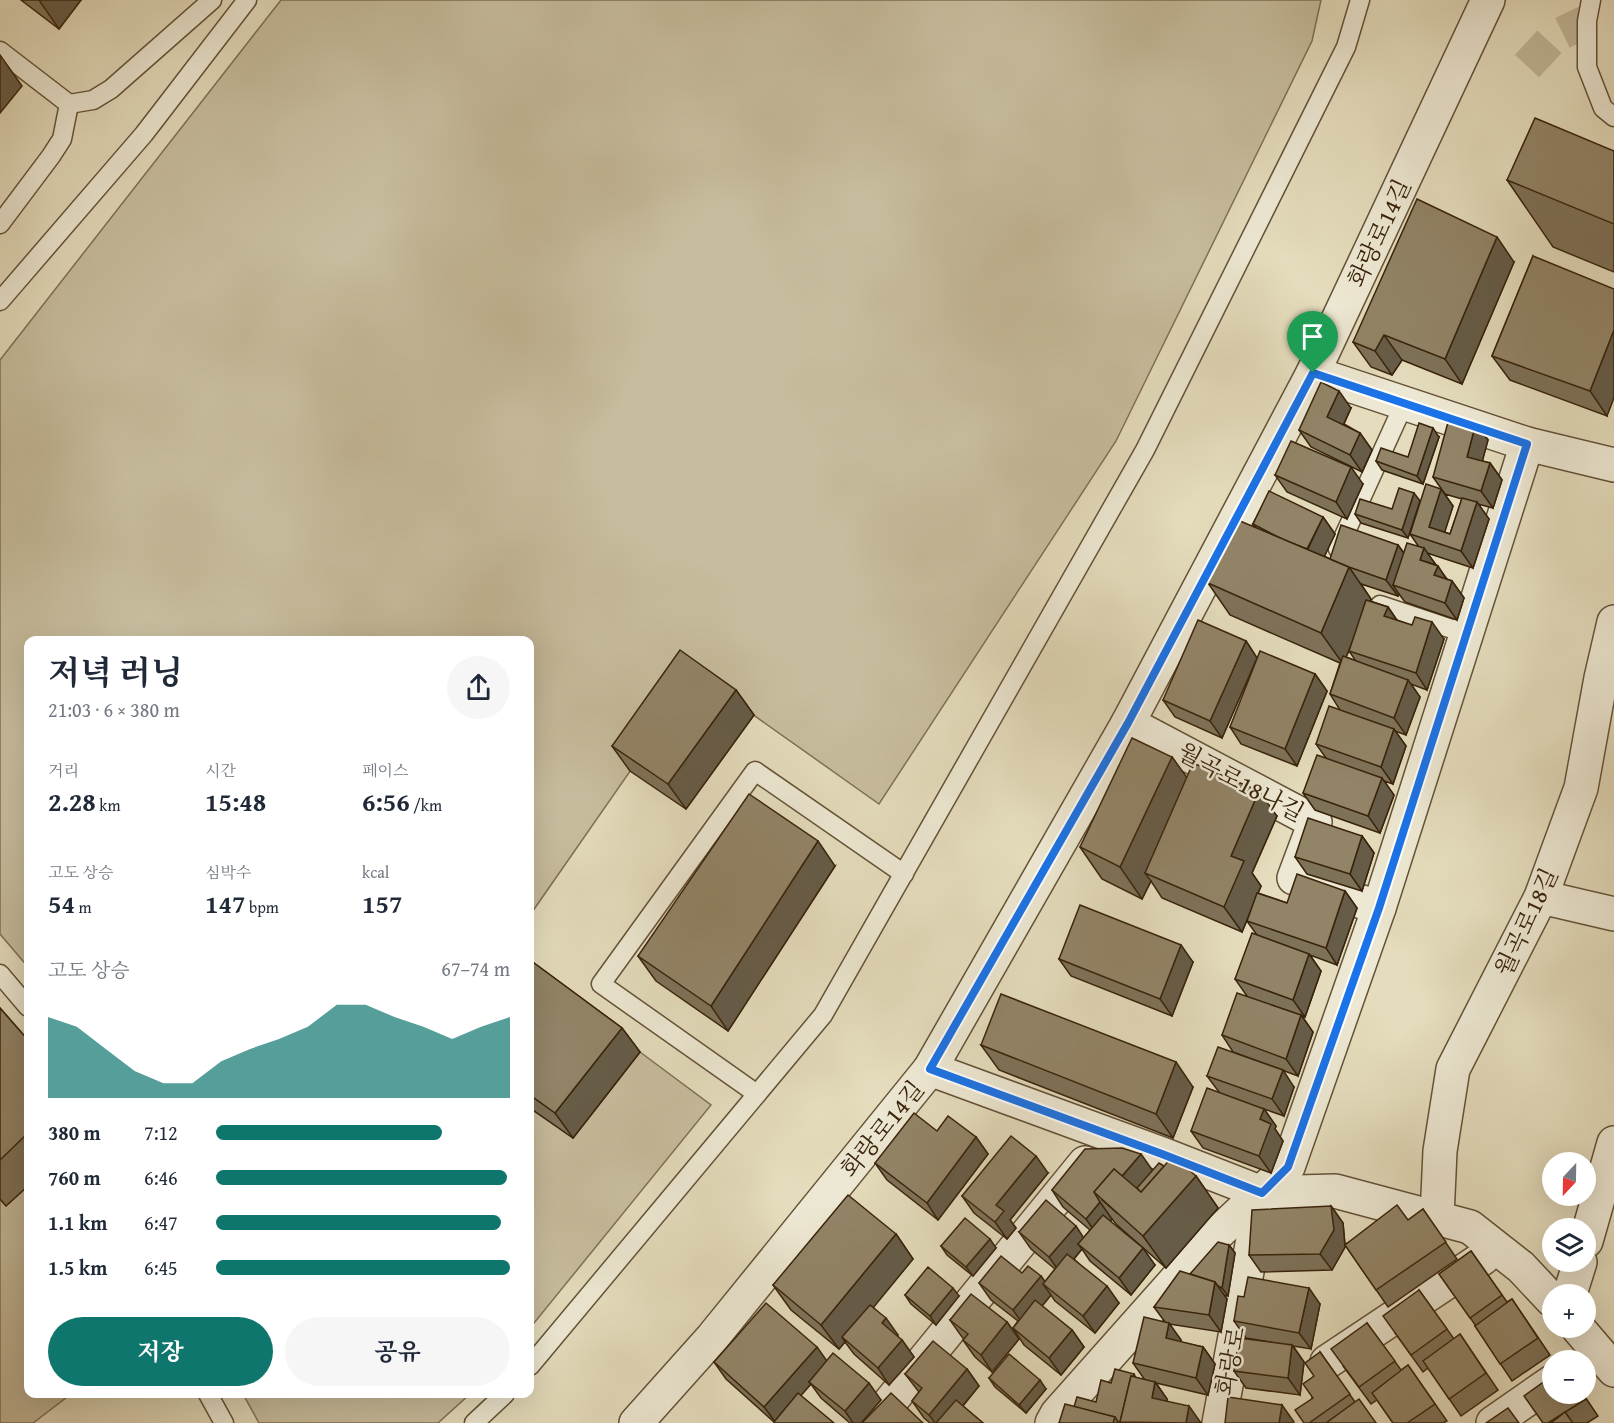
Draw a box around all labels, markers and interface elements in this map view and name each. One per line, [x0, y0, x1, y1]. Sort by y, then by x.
street label: 화랑로14길 [1339, 173, 1419, 293]
pin [1287, 311, 1338, 373]
icon: arrive [1296, 320, 1329, 353]
text: 저녁 러닝 [48, 648, 183, 696]
button: share [447, 656, 510, 719]
text: 21:03 · 6 × 380 m [48, 695, 180, 724]
street label: 월곡로18나길 [1171, 734, 1311, 830]
text: 거리 [48, 758, 79, 782]
text: 시간 [205, 758, 236, 782]
text: 페이스 [362, 758, 408, 782]
text: 2.28 [48, 782, 96, 821]
text: 15:48 [205, 782, 266, 821]
text: 6:56 [362, 782, 410, 821]
text: km [96, 793, 120, 817]
text: /km [410, 793, 442, 817]
text: 고도 상승 [48, 860, 113, 884]
text: 심박수 [205, 860, 251, 884]
text: kcal [362, 860, 389, 884]
street label: 월곡로18길 [1486, 862, 1566, 982]
text: 54 [48, 884, 75, 923]
text: 147 [205, 884, 245, 923]
text: 157 [362, 884, 402, 923]
text: m [75, 895, 92, 919]
text: bpm [245, 895, 279, 919]
text: 67–74 m [441, 954, 510, 983]
text: 고도 상승 [48, 955, 130, 984]
street label: 화랑로14길 [832, 1073, 932, 1185]
text: 380 m [48, 1118, 101, 1147]
text: 7:12 [144, 1118, 178, 1147]
north arrow [1542, 1152, 1596, 1206]
map controls [1542, 1152, 1596, 1404]
text: 760 m [48, 1163, 101, 1192]
text: 6:46 [144, 1163, 178, 1192]
text: 1.1 km [48, 1208, 107, 1237]
text: 6:47 [144, 1208, 178, 1237]
button: layers [1542, 1218, 1596, 1272]
text: 1.5 km [48, 1253, 107, 1282]
text: 6:45 [144, 1253, 178, 1282]
button: + [1542, 1284, 1596, 1338]
button: 저장 [48, 1317, 273, 1386]
button: 공유 [285, 1317, 510, 1386]
street label: 화랑로 [1206, 1324, 1254, 1398]
button: − [1542, 1350, 1596, 1404]

